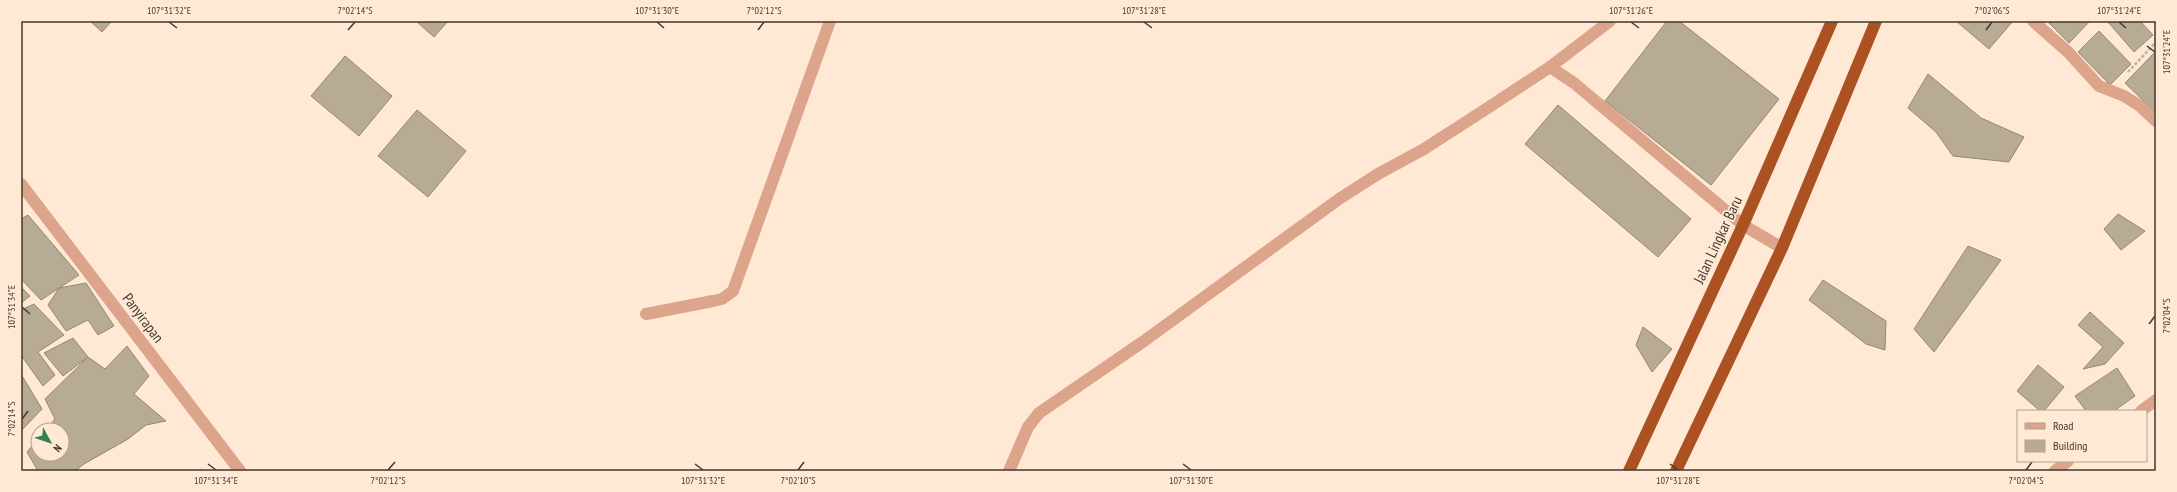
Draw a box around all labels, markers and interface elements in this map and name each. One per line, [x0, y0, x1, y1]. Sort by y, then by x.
text: 107°31'32"E [147, 4, 191, 17]
text: 7°02'14"S [338, 4, 372, 17]
text: 107°31'30"E [635, 4, 679, 17]
text: 7°02'12"S [747, 4, 781, 17]
text: 107°31'28"E [1122, 4, 1166, 17]
text: 107°31'26"E [1609, 4, 1653, 17]
text: 7°02'06"S [1975, 4, 2009, 17]
text: 107°31'24"E [2097, 4, 2141, 17]
text: 107°31'24"E [2160, 30, 2173, 74]
street label: Jalan Lingkar Baru [1689, 193, 1746, 287]
text: 107°31'34"E [5, 285, 18, 329]
street label: Panyirapan [119, 289, 168, 346]
text: 7°02'04"S [2160, 299, 2173, 333]
text: 7°02'14"S [5, 402, 18, 436]
legend [2017, 410, 2147, 462]
text: Road [2053, 418, 2073, 433]
north arrow [30, 422, 70, 462]
text: Building [2053, 438, 2088, 453]
text: N [50, 442, 65, 455]
text: 107°31'34"E [194, 474, 238, 487]
text: 7°02'12"S [371, 474, 405, 487]
text: 107°31'32"E [681, 474, 725, 487]
text: 7°02'10"S [781, 474, 815, 487]
text: 107°31'30"E [1169, 474, 1213, 487]
text: 107°31'28"E [1656, 474, 1700, 487]
text: 7°02'04"S [2009, 474, 2043, 487]

